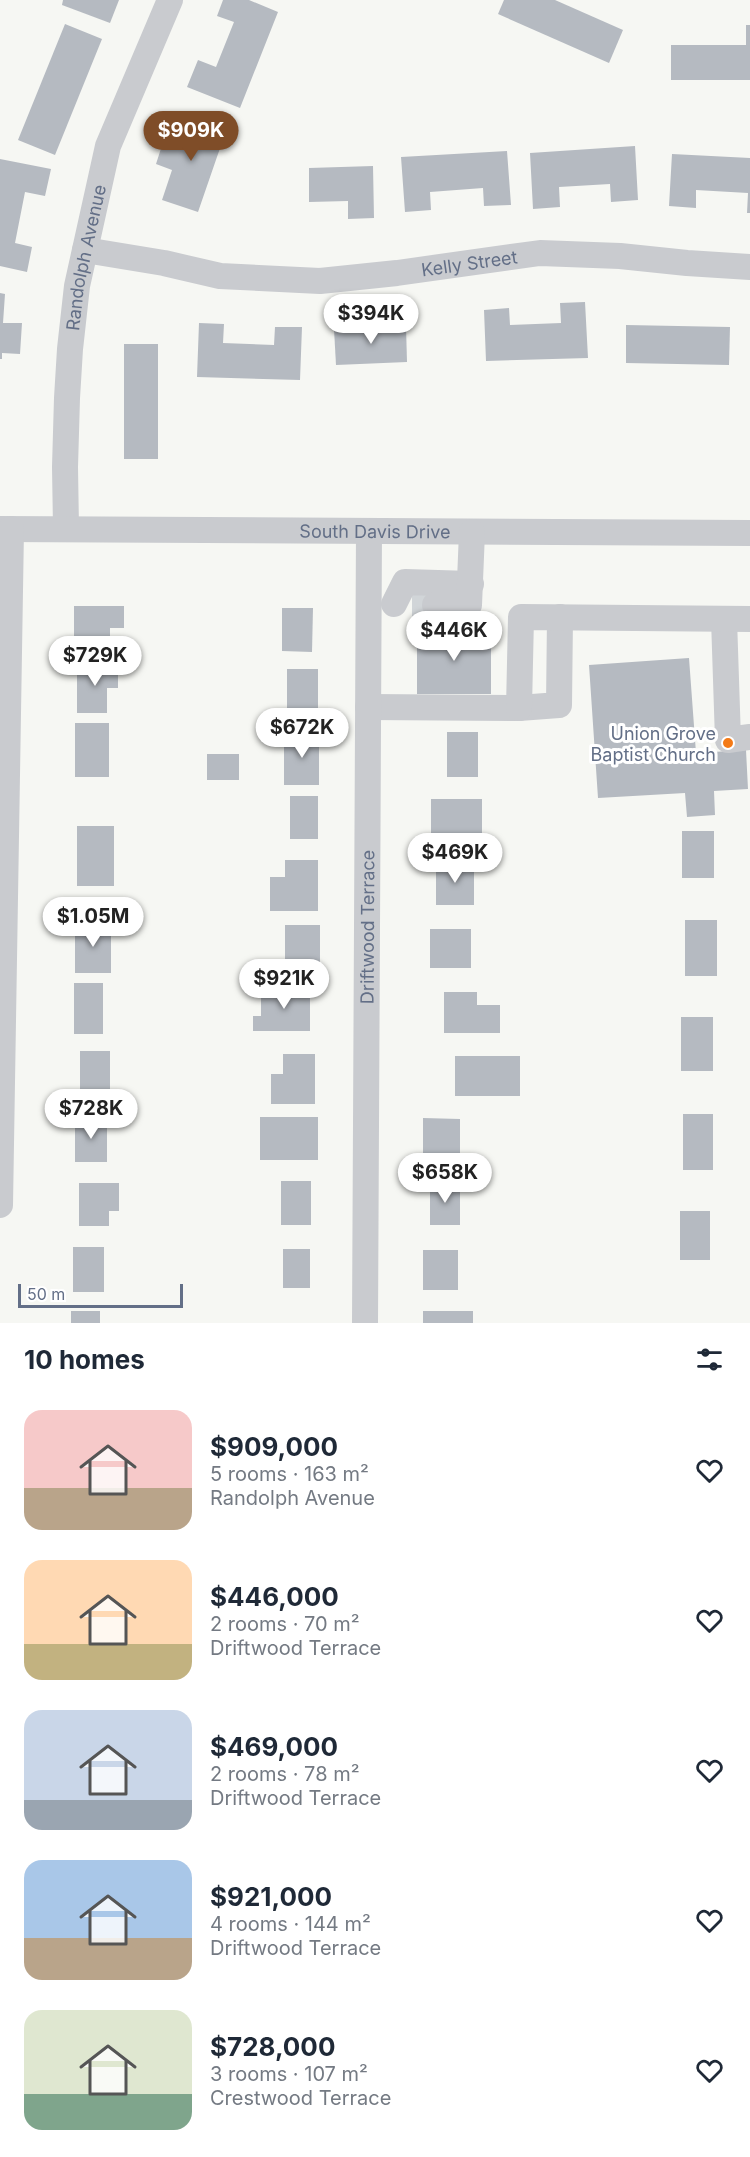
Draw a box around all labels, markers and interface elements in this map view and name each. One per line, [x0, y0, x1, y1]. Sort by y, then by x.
pin: $909K [149, 111, 233, 162]
text: $909K [158, 118, 224, 142]
street label: Randolph Avenue [62, 182, 110, 332]
street label: Kelly Street [420, 246, 519, 280]
pin: $394K [329, 294, 413, 345]
text: $394K [338, 301, 404, 325]
street label: South Davis Drive [299, 520, 451, 542]
pin: $446K [412, 611, 496, 662]
text: $446K [420, 618, 488, 642]
pin: $729K [53, 636, 137, 687]
text: $729K [63, 643, 127, 667]
pin: $672K [260, 708, 344, 759]
text: $672K [270, 715, 334, 739]
place label: Union Grove Baptist Church [591, 723, 716, 765]
marker: Union Grove Baptist Church [721, 736, 735, 750]
pin: $469K [413, 833, 497, 884]
text: $469K [422, 840, 488, 864]
street label: Driftwood Terrace [356, 850, 378, 1004]
pin: $1.05M [44, 897, 142, 948]
text: $1.05M [57, 904, 129, 928]
pin: $921K [242, 959, 326, 1010]
text: $921K [253, 966, 315, 990]
pin: $728K [49, 1089, 133, 1140]
text: $728K [59, 1096, 123, 1120]
pin: $658K [403, 1153, 487, 1204]
text: $658K [412, 1160, 478, 1184]
scale bar [18, 1281, 183, 1308]
text: 50 m [27, 1284, 65, 1304]
icon: filters [693, 1343, 726, 1376]
text: 10 homes [24, 1344, 145, 1375]
text: $909,000 [210, 1431, 338, 1462]
icon: home [72, 1434, 144, 1506]
icon: heart [693, 1454, 726, 1487]
text: 5 rooms · 163 m² [210, 1462, 369, 1486]
text: Randolph Avenue [210, 1486, 375, 1510]
text: $446,000 [210, 1581, 339, 1612]
icon: home [72, 1584, 144, 1656]
icon: heart [693, 1604, 726, 1637]
text: 2 rooms · 70 m² [210, 1612, 360, 1636]
text: Driftwood Terrace [210, 1636, 381, 1660]
text: $469,000 [210, 1731, 338, 1762]
icon: home [72, 1734, 144, 1806]
icon: heart [693, 1754, 726, 1787]
text: 2 rooms · 78 m² [210, 1762, 359, 1786]
text: Driftwood Terrace [210, 1786, 381, 1810]
text: $921,000 [210, 1881, 332, 1912]
icon: home [72, 1884, 144, 1956]
icon: heart [693, 1904, 726, 1937]
text: 4 rooms · 144 m² [210, 1912, 371, 1936]
text: Driftwood Terrace [210, 1936, 381, 1960]
text: $728,000 [210, 2031, 335, 2062]
icon: home [72, 2034, 144, 2106]
icon: heart [693, 2054, 726, 2087]
text: 3 rooms · 107 m² [210, 2062, 368, 2086]
text: Crestwood Terrace [210, 2086, 391, 2110]

